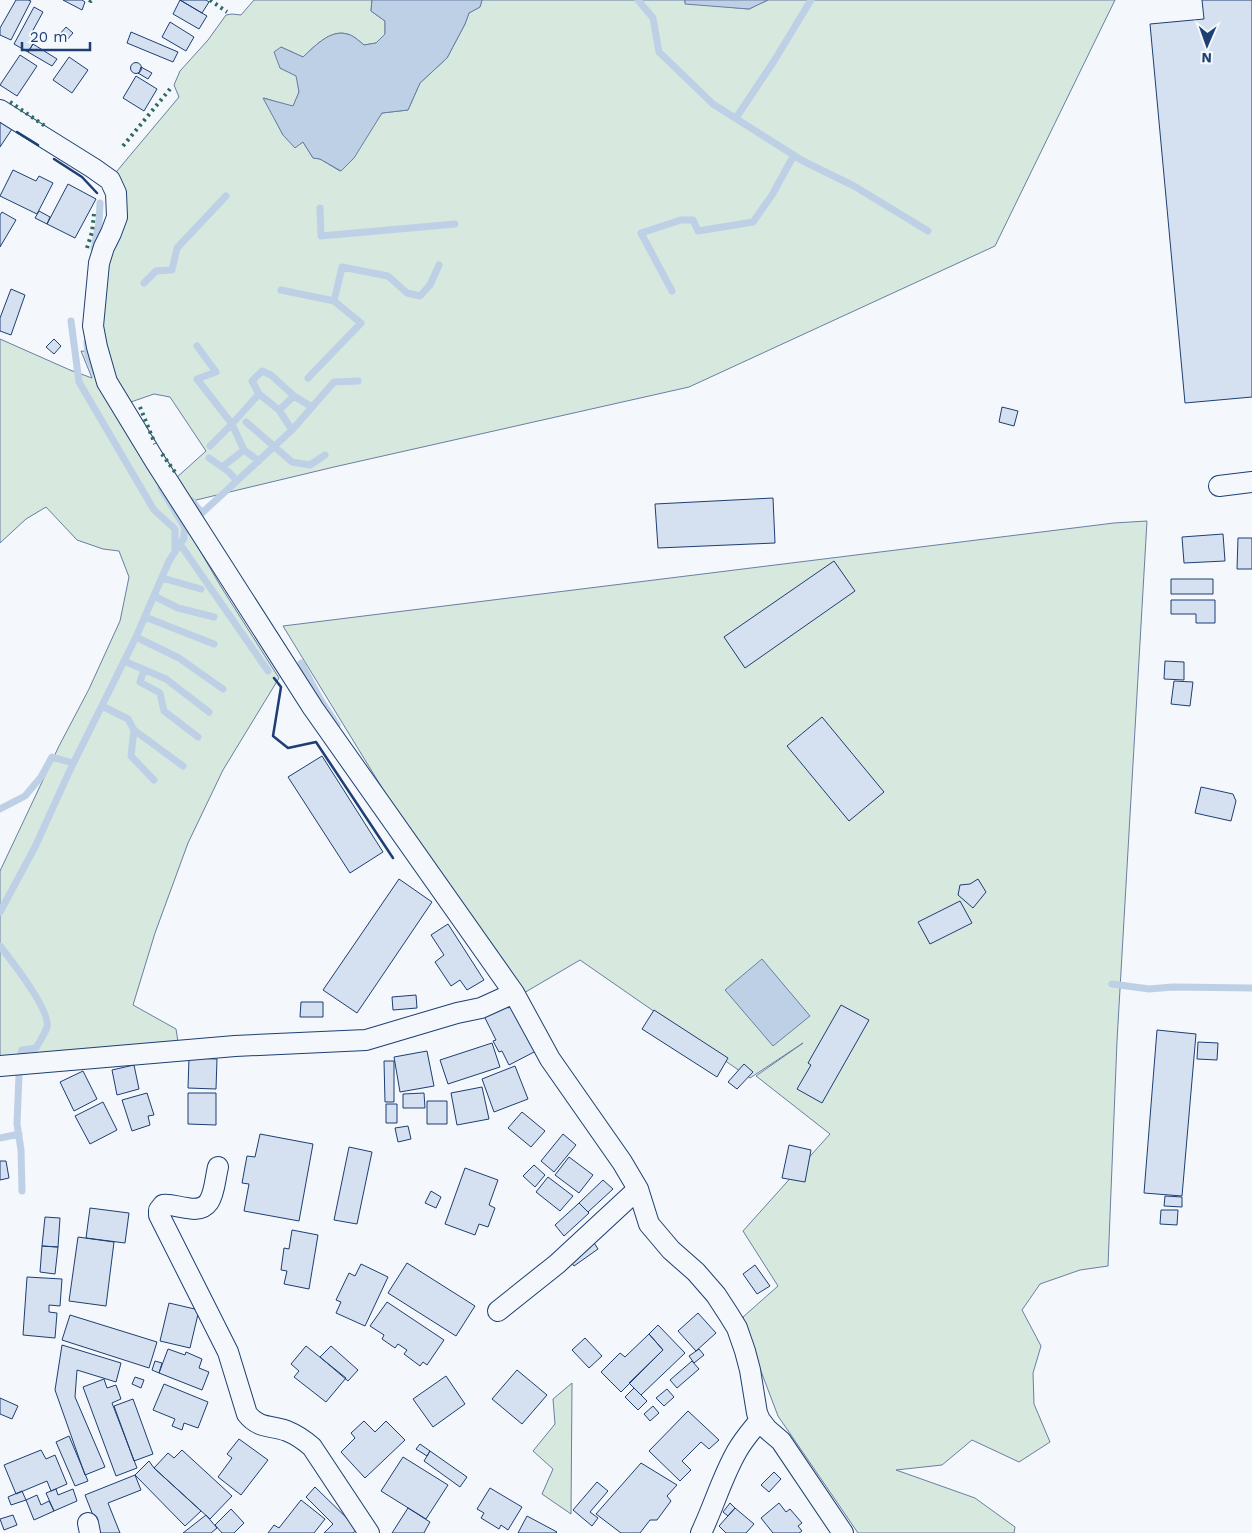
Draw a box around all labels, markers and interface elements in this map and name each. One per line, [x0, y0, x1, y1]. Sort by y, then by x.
scale bar [22, 20, 90, 52]
north arrow [1182, 20, 1232, 70]
text: 20 m [30, 28, 68, 46]
text: N [1201, 50, 1212, 66]

